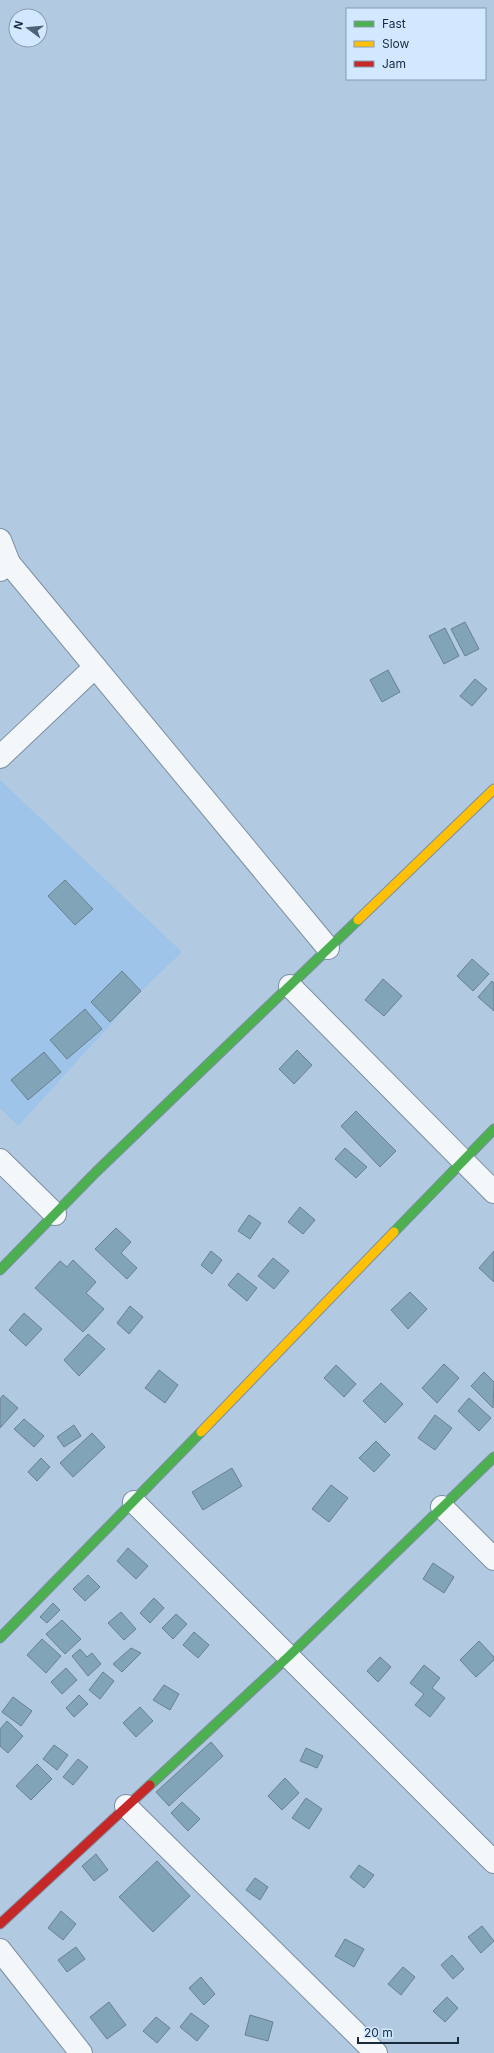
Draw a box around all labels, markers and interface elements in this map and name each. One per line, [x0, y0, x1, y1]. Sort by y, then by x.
north arrow [8, 8, 48, 48]
legend [346, 8, 486, 80]
text: Fast [382, 16, 406, 31]
text: N [11, 19, 26, 31]
text: Slow [382, 36, 410, 51]
text: Jam [382, 56, 406, 71]
scale bar [358, 2019, 458, 2045]
text: 20 m [364, 2025, 393, 2040]

